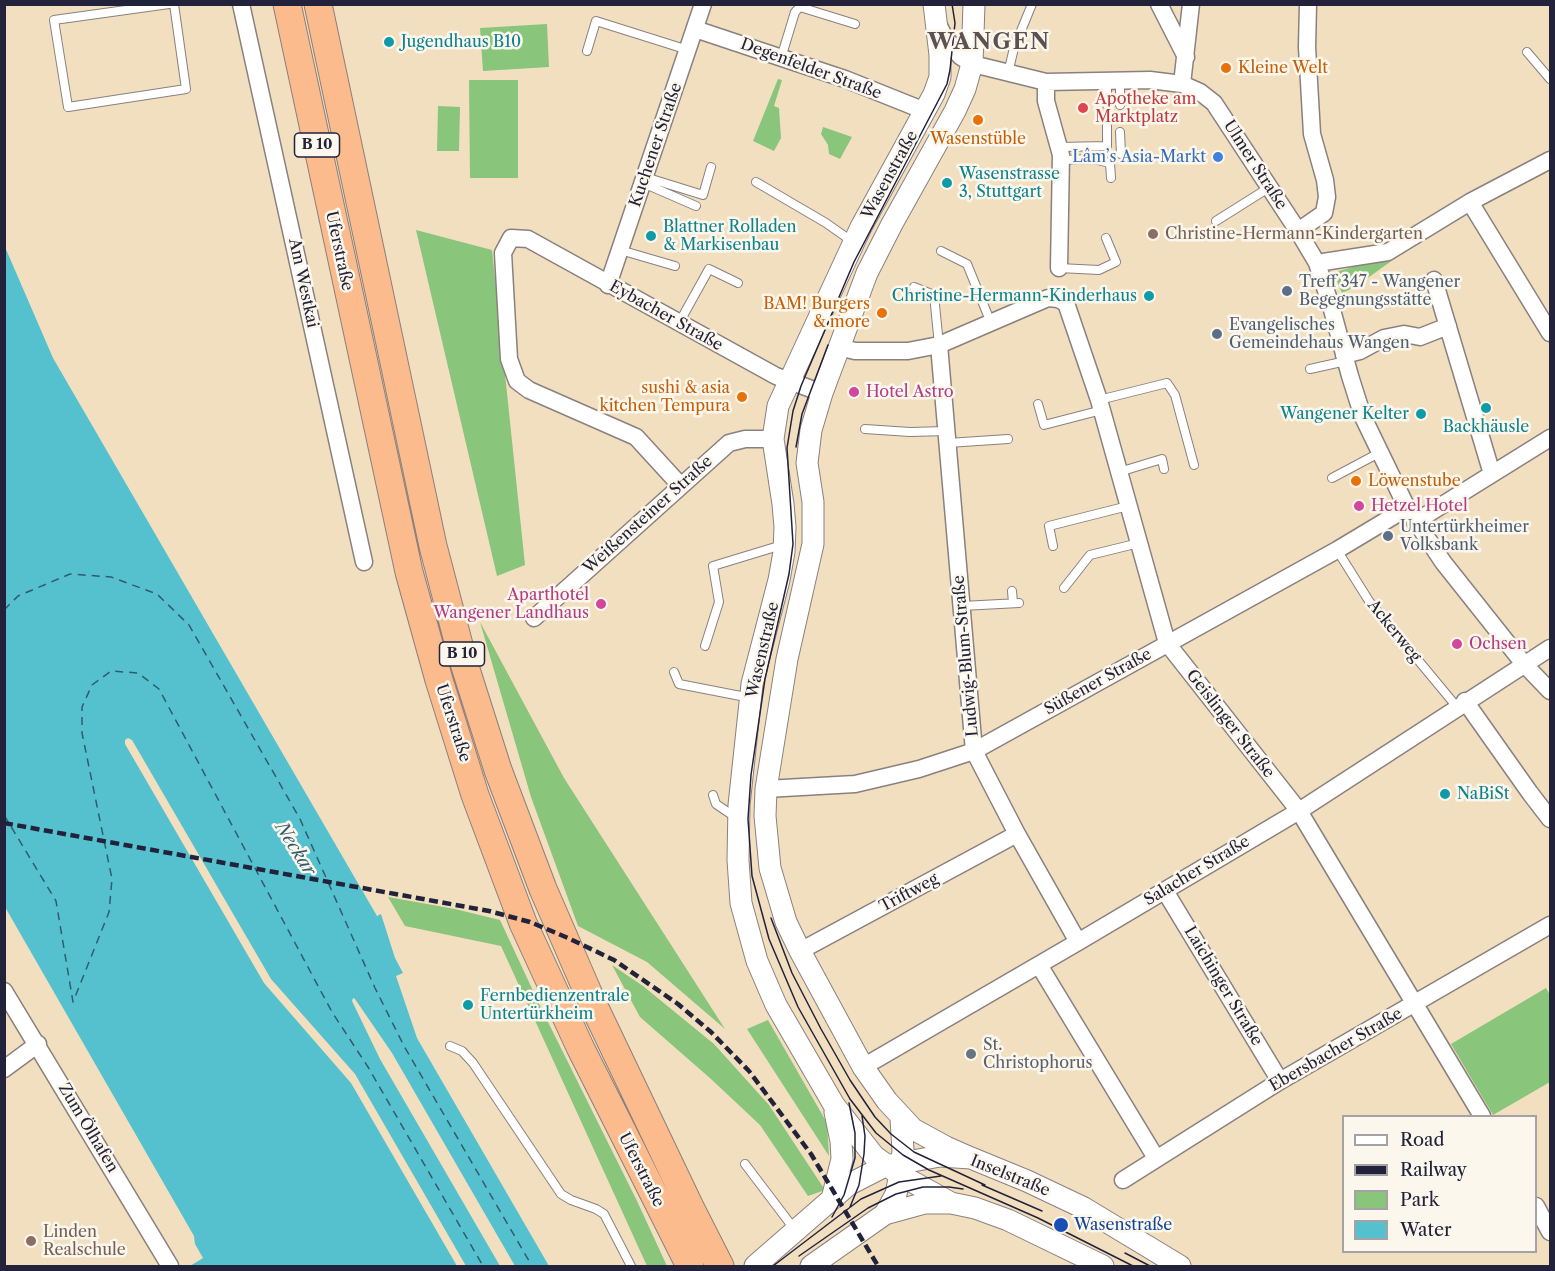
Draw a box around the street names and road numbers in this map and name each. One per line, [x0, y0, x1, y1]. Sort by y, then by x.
street label: Degenfelder Straße [738, 35, 884, 103]
street label: Kuchener Straße [626, 80, 686, 210]
street label: Ulmer Straße [1219, 117, 1291, 213]
street label: Wasenstraße [858, 127, 922, 223]
road number: B 10 [294, 133, 340, 157]
street label: Uferstraße [321, 209, 357, 293]
street label: Am Westkai [284, 237, 322, 329]
street label: Eybacher Straße [606, 277, 726, 355]
street label: Weißensteiner Straße [580, 452, 716, 578]
street label: Ludwig-Blum-Straße [949, 574, 983, 738]
street label: Ackerweg [1363, 596, 1425, 666]
street label: Wasenstraße [743, 600, 783, 700]
road number: B 10 [440, 642, 484, 666]
street label: Süßener Straße [1041, 645, 1155, 719]
street label: Geislinger Straße [1182, 666, 1278, 782]
street label: Uferstraße [431, 682, 475, 764]
street label: Salacher Straße [1141, 832, 1253, 910]
street label: Triftweg [876, 870, 942, 916]
street label: Laichinger Straße [1180, 923, 1266, 1049]
street label: Ebersbacher Straße [1266, 1004, 1406, 1096]
street label: Zum Ölhafen [54, 1080, 122, 1176]
street label: Uferstraße [614, 1130, 668, 1210]
street label: Inselstraße [967, 1151, 1053, 1201]

